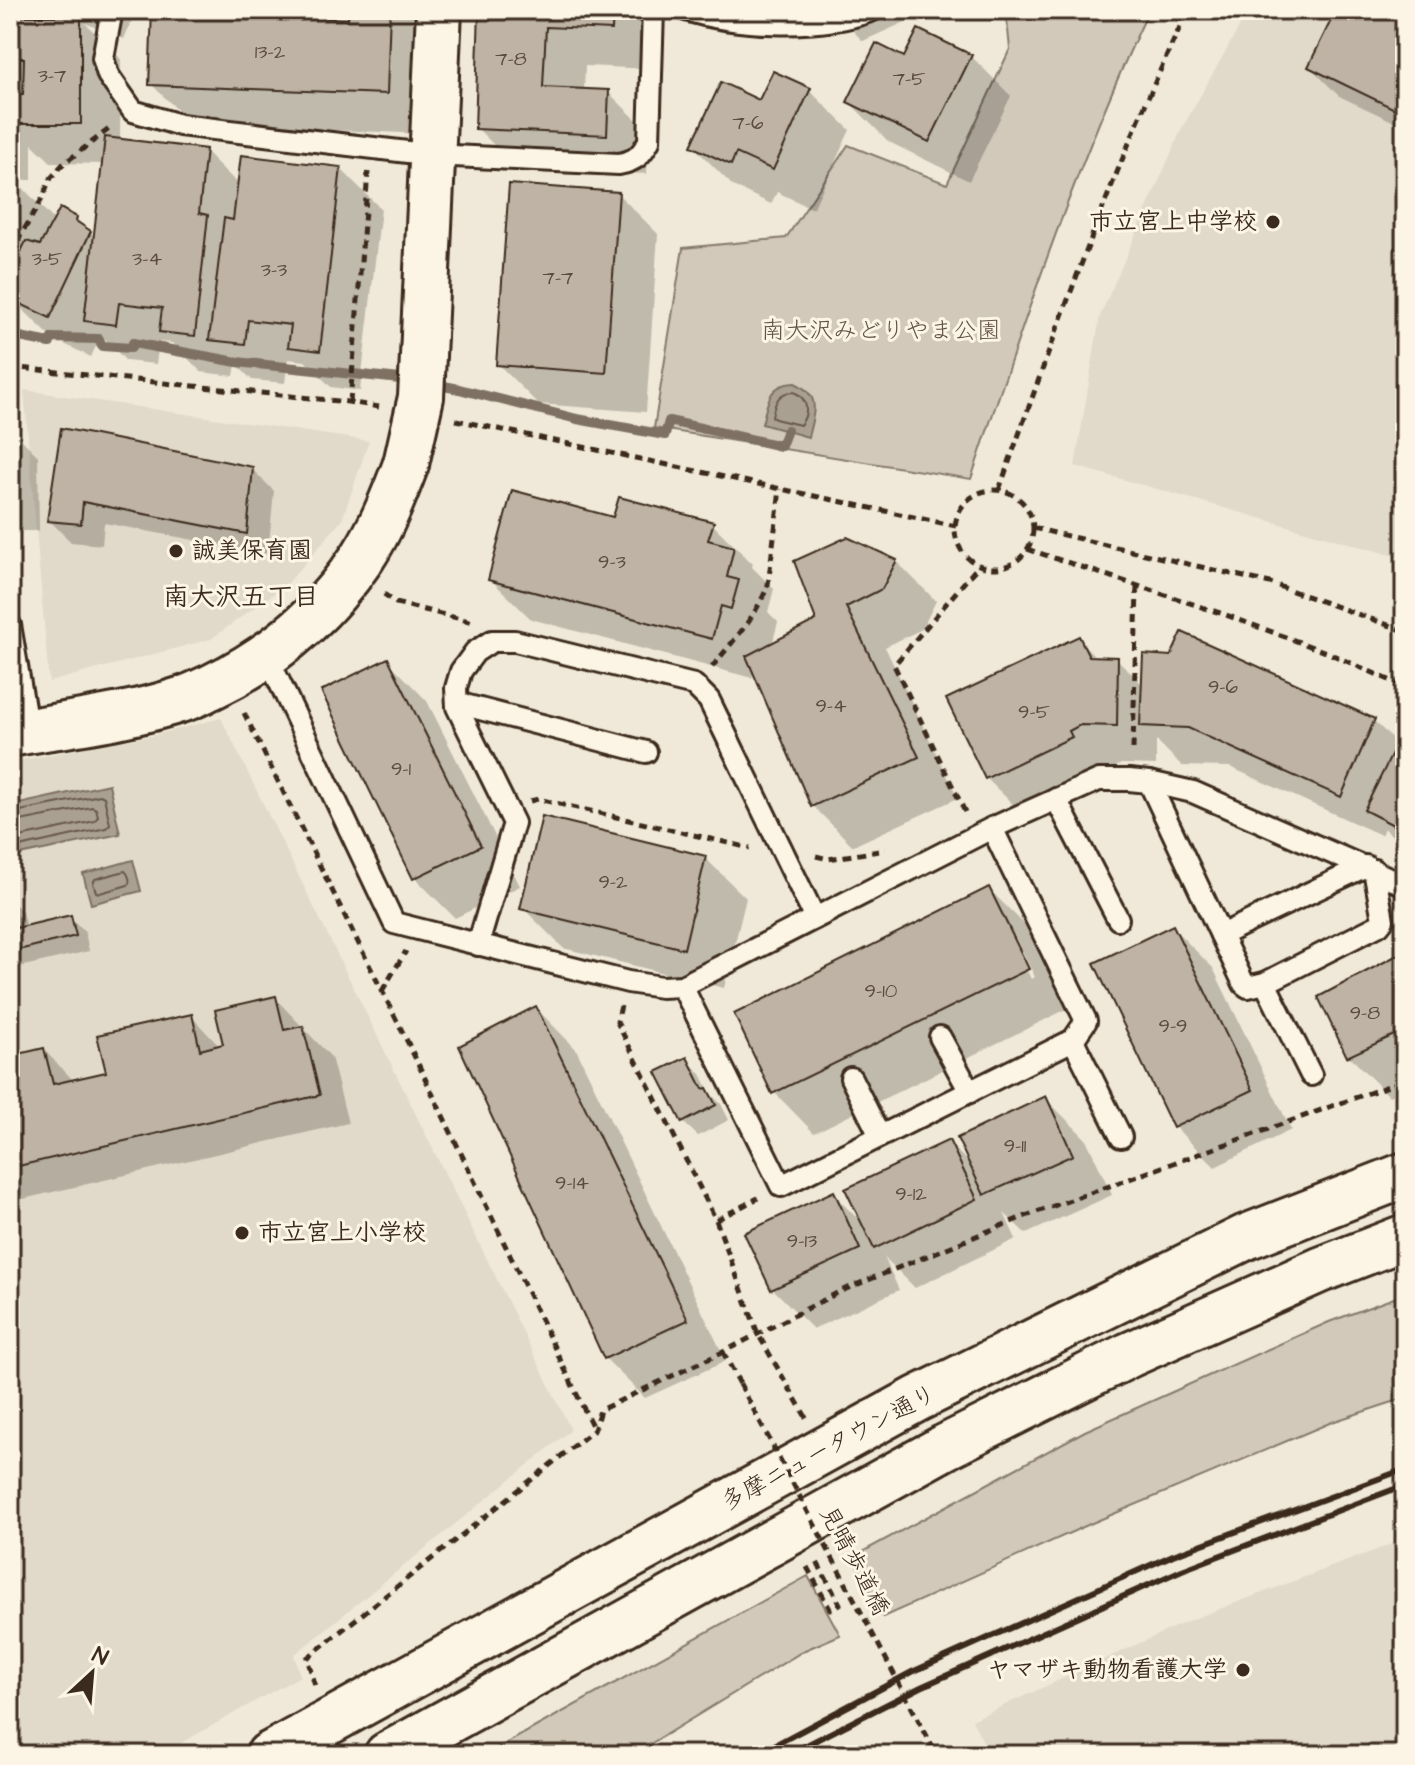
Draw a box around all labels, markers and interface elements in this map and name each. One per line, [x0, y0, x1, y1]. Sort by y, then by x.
house number: 13-2 [255, 38, 286, 66]
house number: 7-8 [495, 45, 527, 73]
house number: 3-7 [38, 62, 66, 90]
house number: 7-5 [893, 65, 925, 93]
house number: 7-6 [732, 109, 764, 137]
place label: 市立宮上中学校 [1089, 205, 1257, 239]
marker: 市立宮上中学校 [1264, 213, 1282, 231]
house number: 3-5 [32, 245, 62, 273]
house number: 3-4 [132, 245, 162, 273]
house number: 3-3 [261, 256, 287, 284]
house number: 7-7 [543, 264, 573, 292]
park label: 南大沢みどりやま公園 [761, 314, 1001, 348]
place label: 誠美保育園 [192, 534, 312, 568]
marker: 誠美保育園 [167, 542, 185, 560]
house number: 9-3 [598, 548, 626, 576]
district label: 南大沢五丁目 [163, 579, 319, 615]
house number: 9-6 [1208, 673, 1239, 701]
house number: 9-4 [815, 692, 847, 720]
house number: 9-5 [1018, 698, 1050, 726]
house number: 9-1 [391, 755, 412, 783]
house number: 9-2 [598, 868, 628, 896]
house number: 9-10 [865, 977, 898, 1005]
house number: 9-8 [1350, 999, 1380, 1027]
house number: 9-9 [1159, 1012, 1187, 1040]
house number: 9-11 [1004, 1132, 1027, 1160]
house number: 9-14 [555, 1169, 589, 1197]
house number: 9-12 [895, 1180, 927, 1208]
place label: 市立宮上小学校 [258, 1216, 426, 1250]
marker: 市立宮上小学校 [233, 1224, 251, 1242]
house number: 9-13 [787, 1227, 817, 1255]
street label: 多摩ニュータウン通り [715, 1377, 943, 1519]
street label: 見晴歩道橋 [811, 1500, 897, 1622]
north arrow [52, 1633, 132, 1713]
text: N [87, 1639, 113, 1673]
place label: ヤマザキ動物看護大学 [987, 1653, 1227, 1687]
marker: ヤマザキ動物看護大学 [1234, 1661, 1252, 1679]

